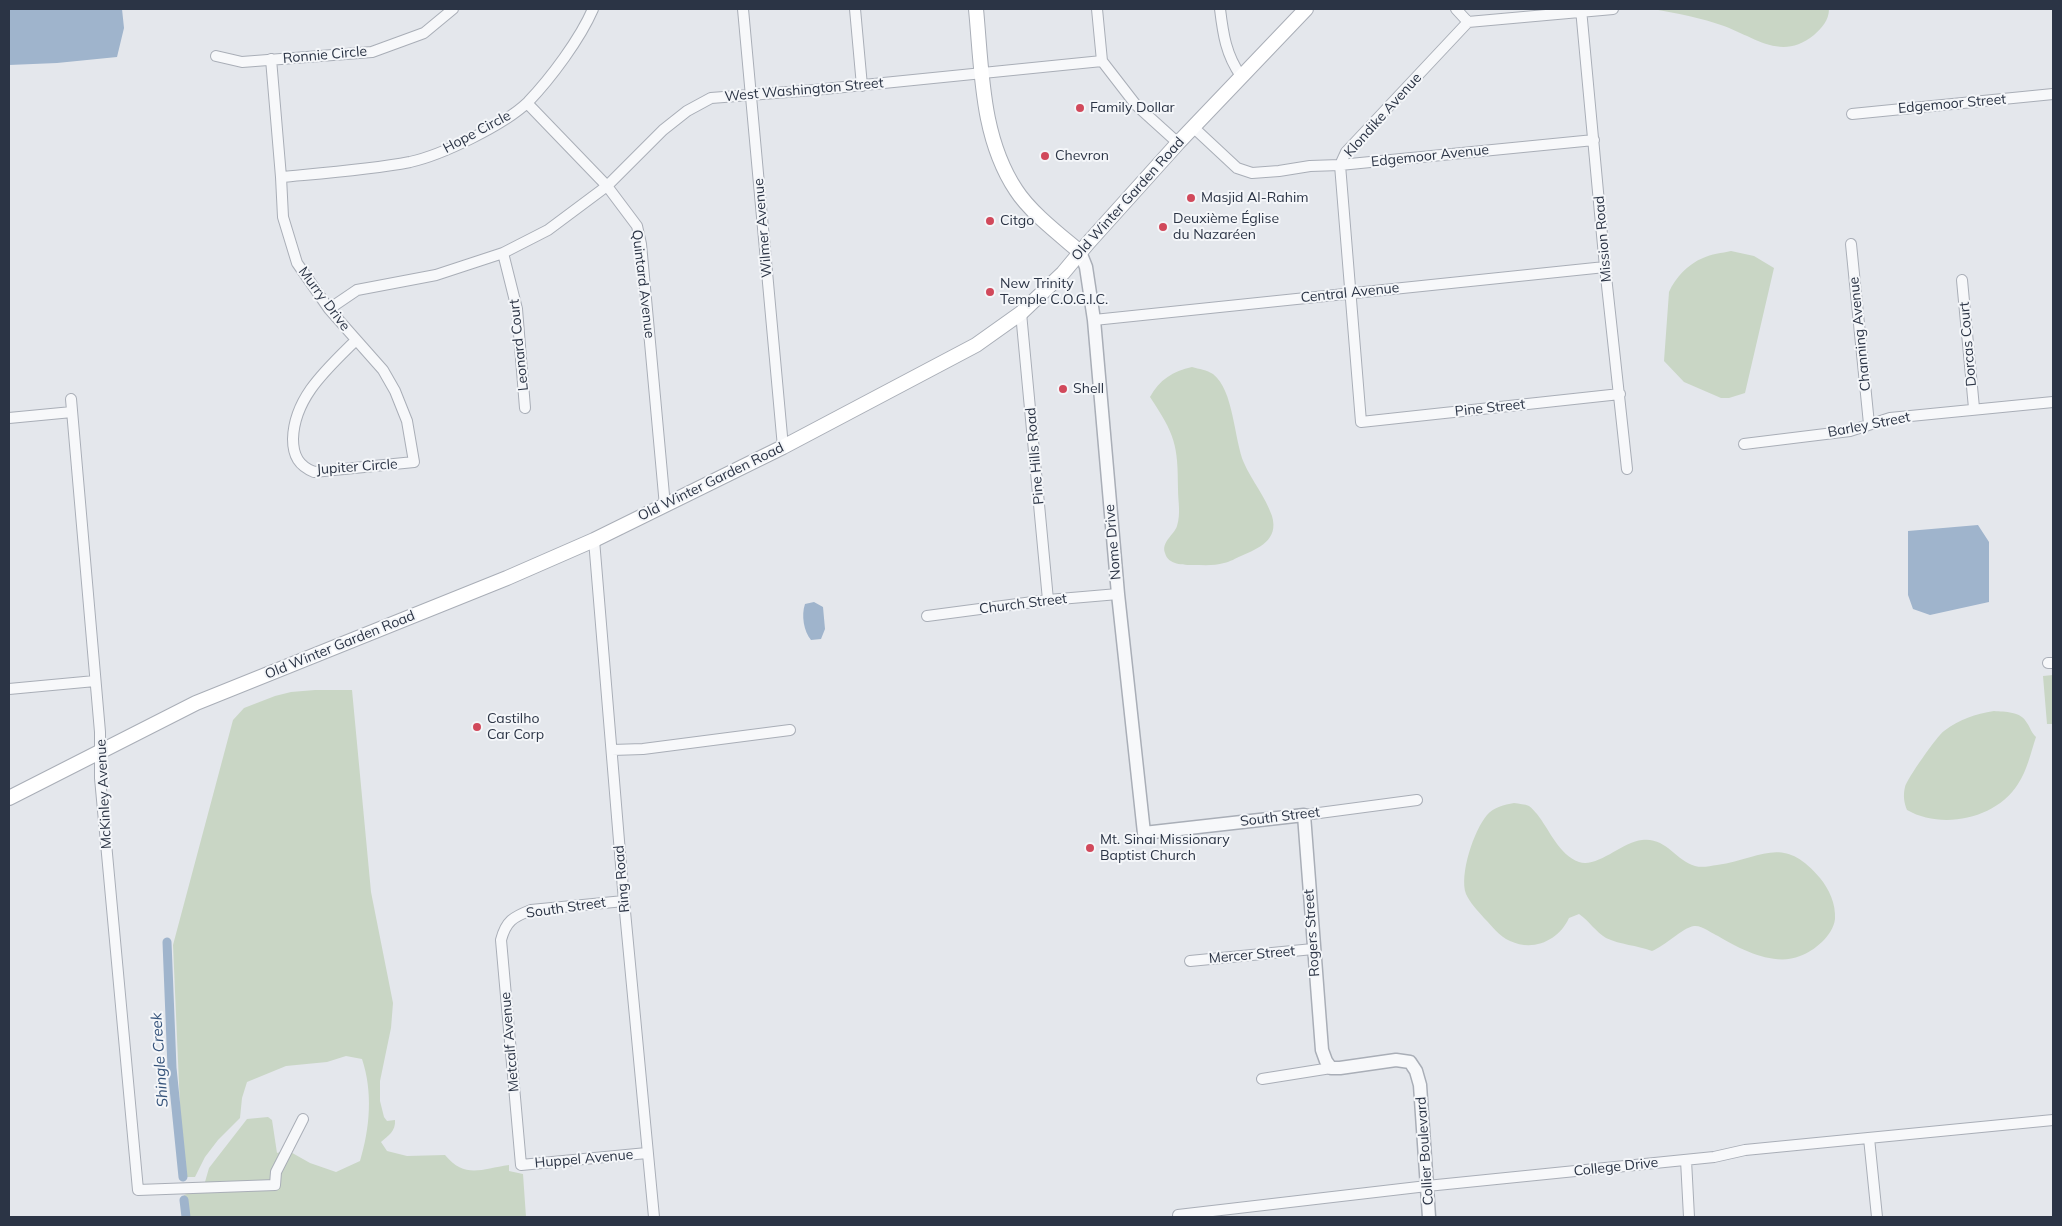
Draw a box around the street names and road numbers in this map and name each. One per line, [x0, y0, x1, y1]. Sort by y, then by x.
street label: Ronnie Circle [282, 43, 368, 67]
street label: Klondike Avenue [1341, 70, 1425, 160]
street label: West Washington Street [724, 75, 884, 105]
street label: Edgemoor Street [1897, 91, 2007, 117]
street label: Hope Circle [440, 107, 514, 157]
street label: Old Winter Garden Road [1068, 134, 1188, 264]
street label: Edgemoor Avenue [1370, 141, 1490, 171]
street label: Wilmer Avenue [750, 178, 776, 278]
street label: Mission Road [1591, 195, 1615, 283]
street label: Quintard Avenue [628, 229, 658, 339]
street label: Murry Drive [295, 264, 353, 334]
street label: Channing Avenue [1846, 276, 1874, 392]
street label: Central Avenue [1300, 279, 1400, 307]
street label: Leonard Court [506, 298, 532, 392]
street label: Dorcas Court [1956, 301, 1980, 387]
street label: Pine Street [1454, 396, 1526, 420]
street label: Pine Hills Road [1022, 407, 1048, 505]
street label: Barley Street [1826, 409, 1912, 441]
street label: Old Winter Garden Road [635, 439, 787, 525]
street label: Jupiter Circle [316, 456, 398, 478]
street label: Nome Drive [1101, 503, 1125, 581]
street label: Church Street [978, 590, 1068, 618]
street label: Old Winter Garden Road [263, 607, 417, 683]
street label: McKinley Avenue [93, 739, 115, 849]
street label: South Street [1239, 804, 1321, 830]
street label: Ring Road [611, 845, 633, 913]
street label: Rogers Street [1301, 889, 1323, 977]
street label: South Street [525, 894, 607, 922]
street label: Mercer Street [1208, 943, 1296, 967]
street label: Metcalf Avenue [497, 991, 523, 1093]
street label: Collier Boulevard [1413, 1096, 1437, 1206]
street label: Huppel Avenue [534, 1146, 634, 1172]
street label: College Drive [1573, 1154, 1659, 1180]

